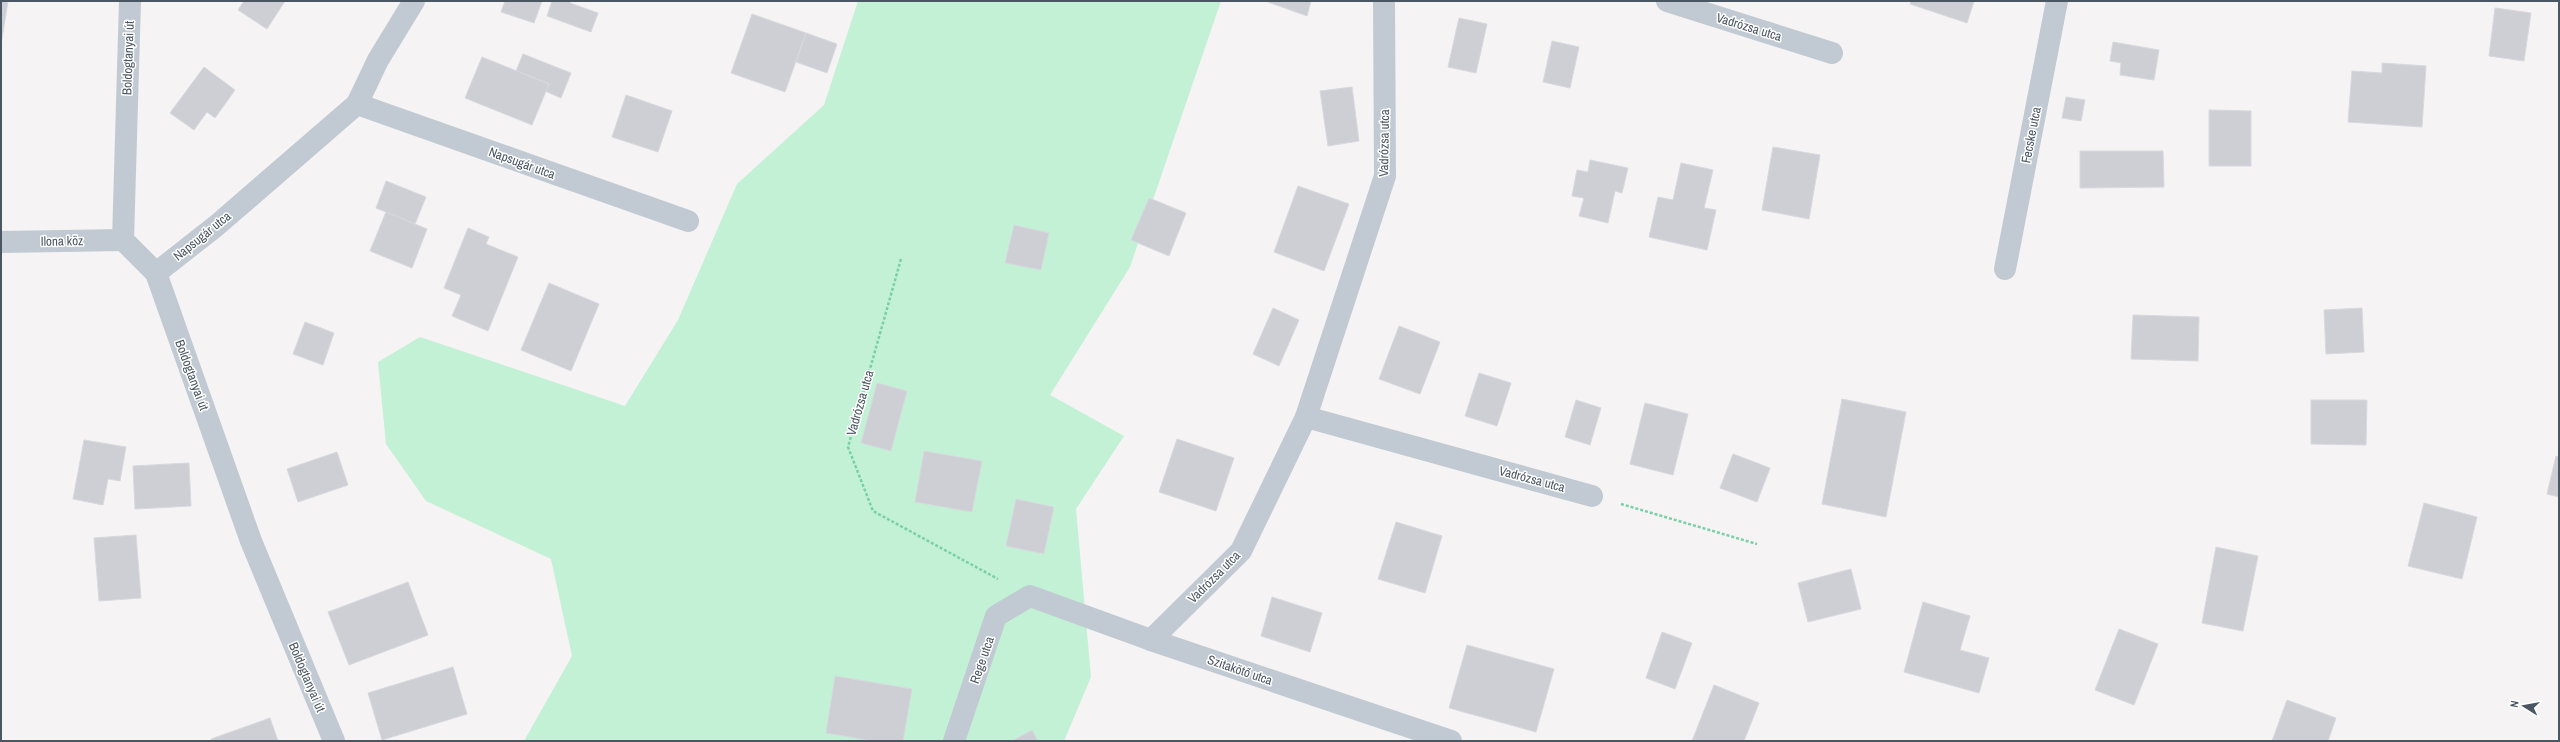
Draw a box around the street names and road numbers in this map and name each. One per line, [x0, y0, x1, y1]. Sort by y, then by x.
street label: Vadrózsa utca [1714, 9, 1784, 45]
street label: Boldogtanyai út [118, 21, 138, 95]
street label: Fecske utca [2017, 105, 2045, 165]
street label: Vadrózsa utca [1375, 109, 1393, 177]
street label: Napsugár utca [487, 143, 558, 183]
street label: Napsugár utca [170, 208, 234, 264]
street label: Ilona köz [41, 232, 83, 250]
street label: Boldogtanyai út [171, 337, 213, 413]
street label: Vadrózsa utca [843, 368, 877, 438]
street label: Vadrózsa utca [1497, 462, 1567, 496]
street label: Vadrózsa utca [1184, 547, 1244, 607]
street label: Rege utca [966, 634, 998, 686]
street label: Boldogtanyai út [285, 640, 329, 714]
street label: Szitakötő utca [1205, 651, 1275, 689]

